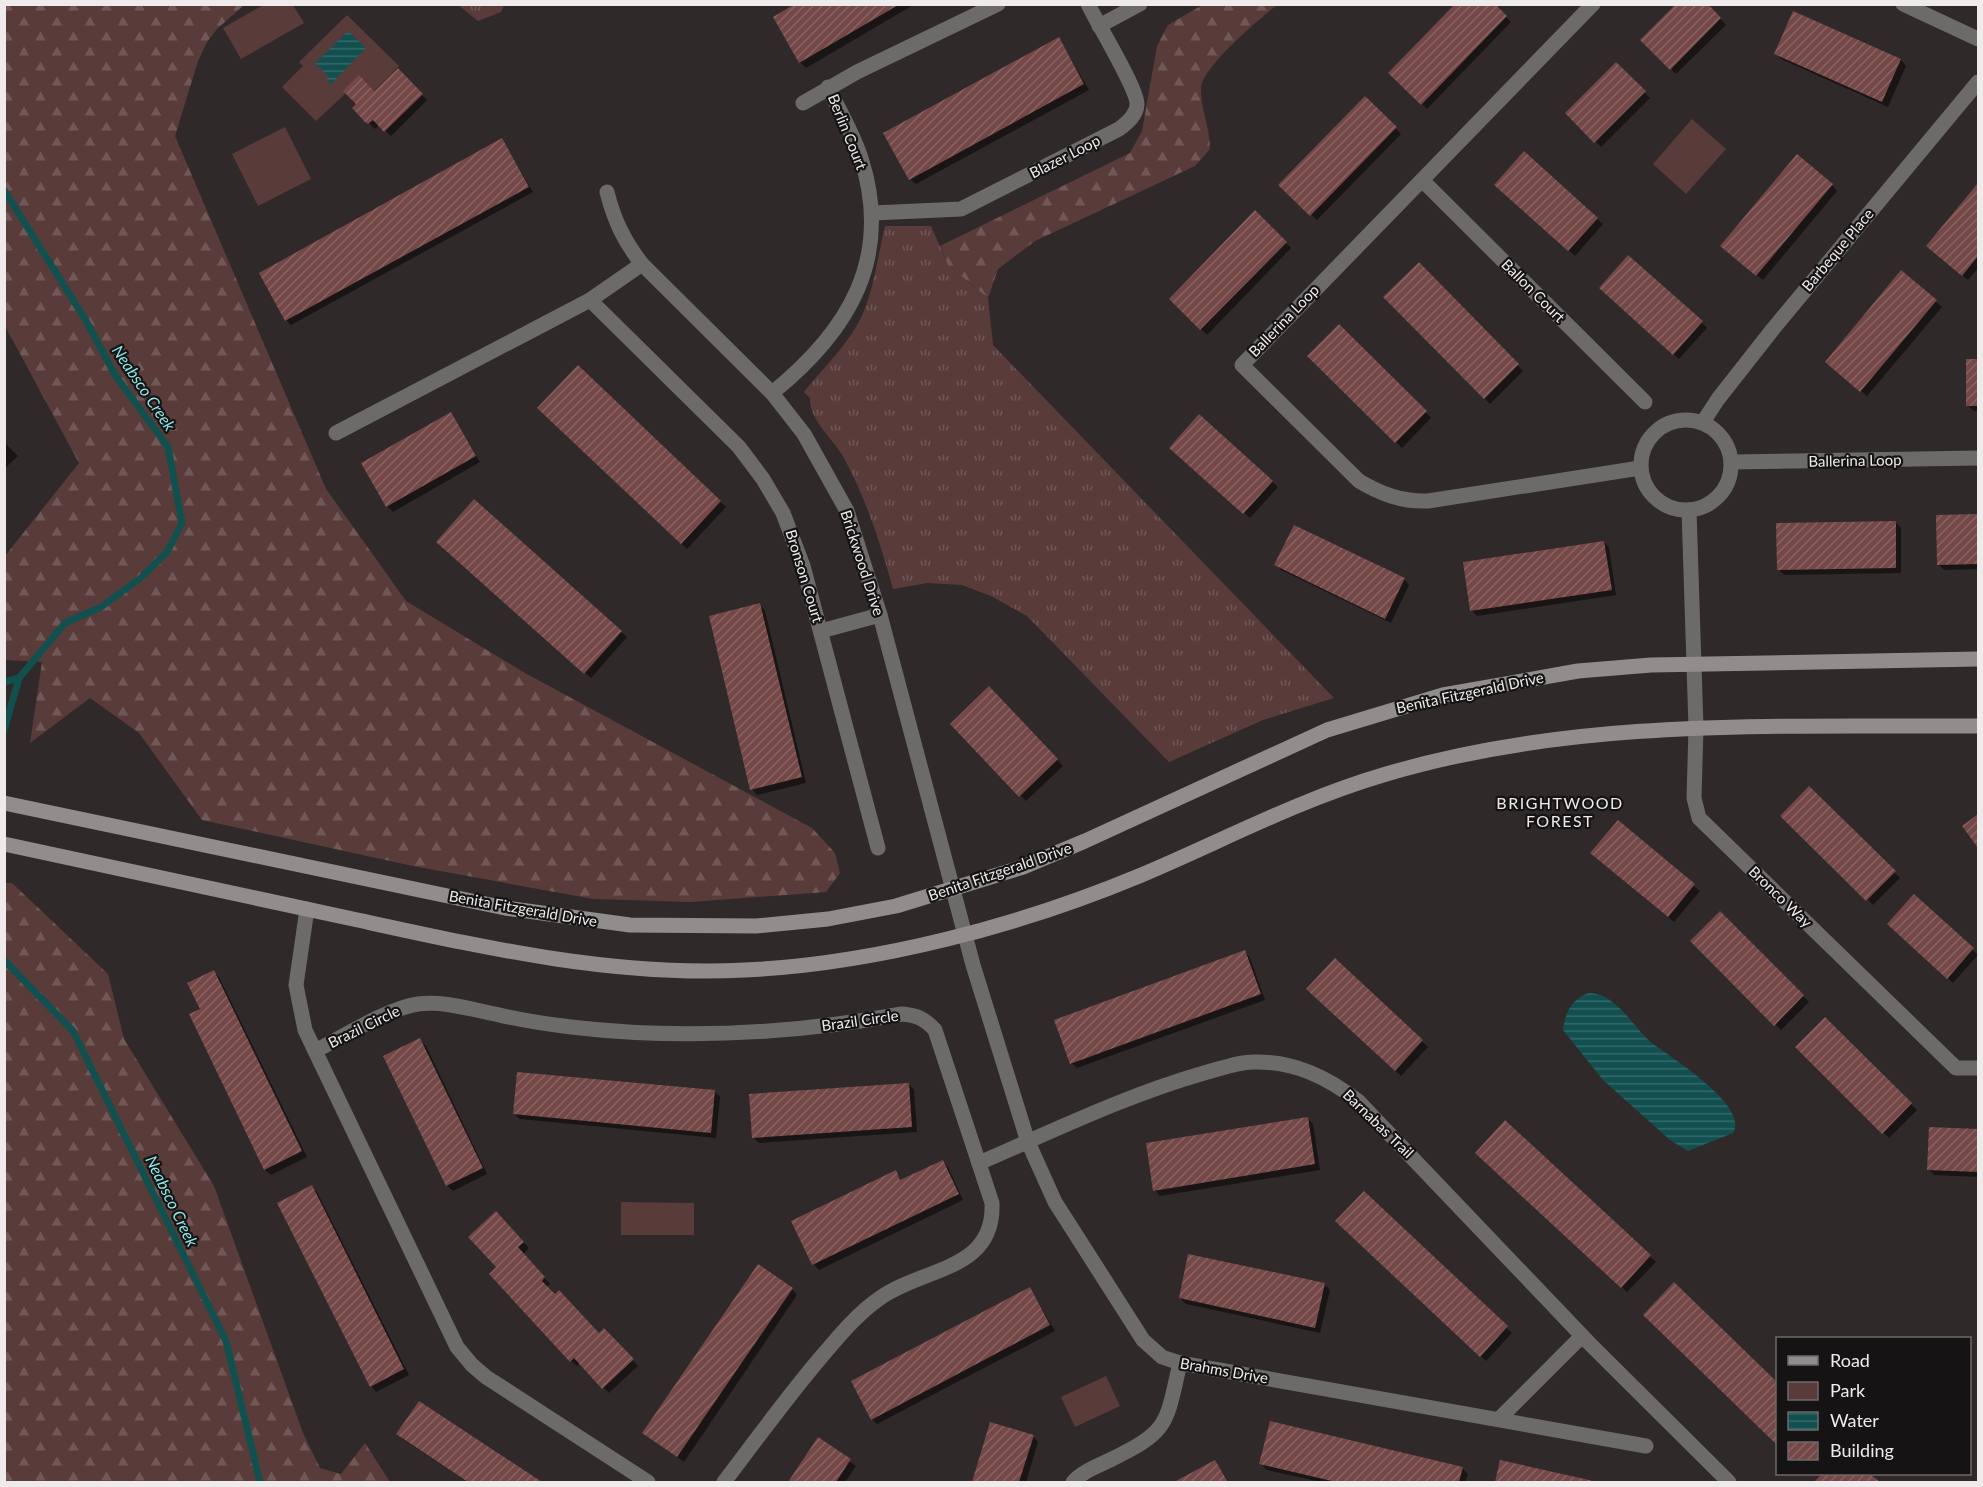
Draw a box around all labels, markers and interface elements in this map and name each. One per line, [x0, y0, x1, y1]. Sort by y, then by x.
street label: Berlin Court [825, 91, 871, 173]
street label: Blazer Loop [1026, 131, 1103, 182]
street label: Barbeque Place [1797, 204, 1877, 294]
street label: Ballon Court [1498, 255, 1570, 326]
street label: Ballerina Loop [1244, 280, 1322, 360]
water label: Neabsco Creek [109, 341, 180, 434]
street label: Ballerina Loop [1808, 450, 1902, 470]
street label: Brickwood Drive [837, 508, 889, 618]
street label: Bronson Court [782, 527, 828, 625]
street label: Benita Fitzgerald Drive [1394, 668, 1545, 716]
district label: BRIGHTWOOD FOREST [1496, 793, 1624, 830]
street label: Benita Fitzgerald Drive [926, 838, 1074, 904]
street label: Bronco Way [1746, 862, 1816, 931]
street label: Benita Fitzgerald Drive [448, 886, 599, 930]
street label: Brazil Circle [325, 1001, 402, 1051]
street label: Brazil Circle [820, 1006, 900, 1034]
street label: Barnabas Trail [1340, 1085, 1418, 1161]
water label: Neabsco Creek [142, 1152, 203, 1250]
legend [1776, 1337, 1971, 1475]
text: Road [1830, 1349, 1870, 1371]
street label: Brahms Drive [1179, 1353, 1270, 1387]
text: Park [1830, 1379, 1866, 1401]
text: Water [1830, 1409, 1879, 1431]
text: Building [1830, 1439, 1894, 1461]

